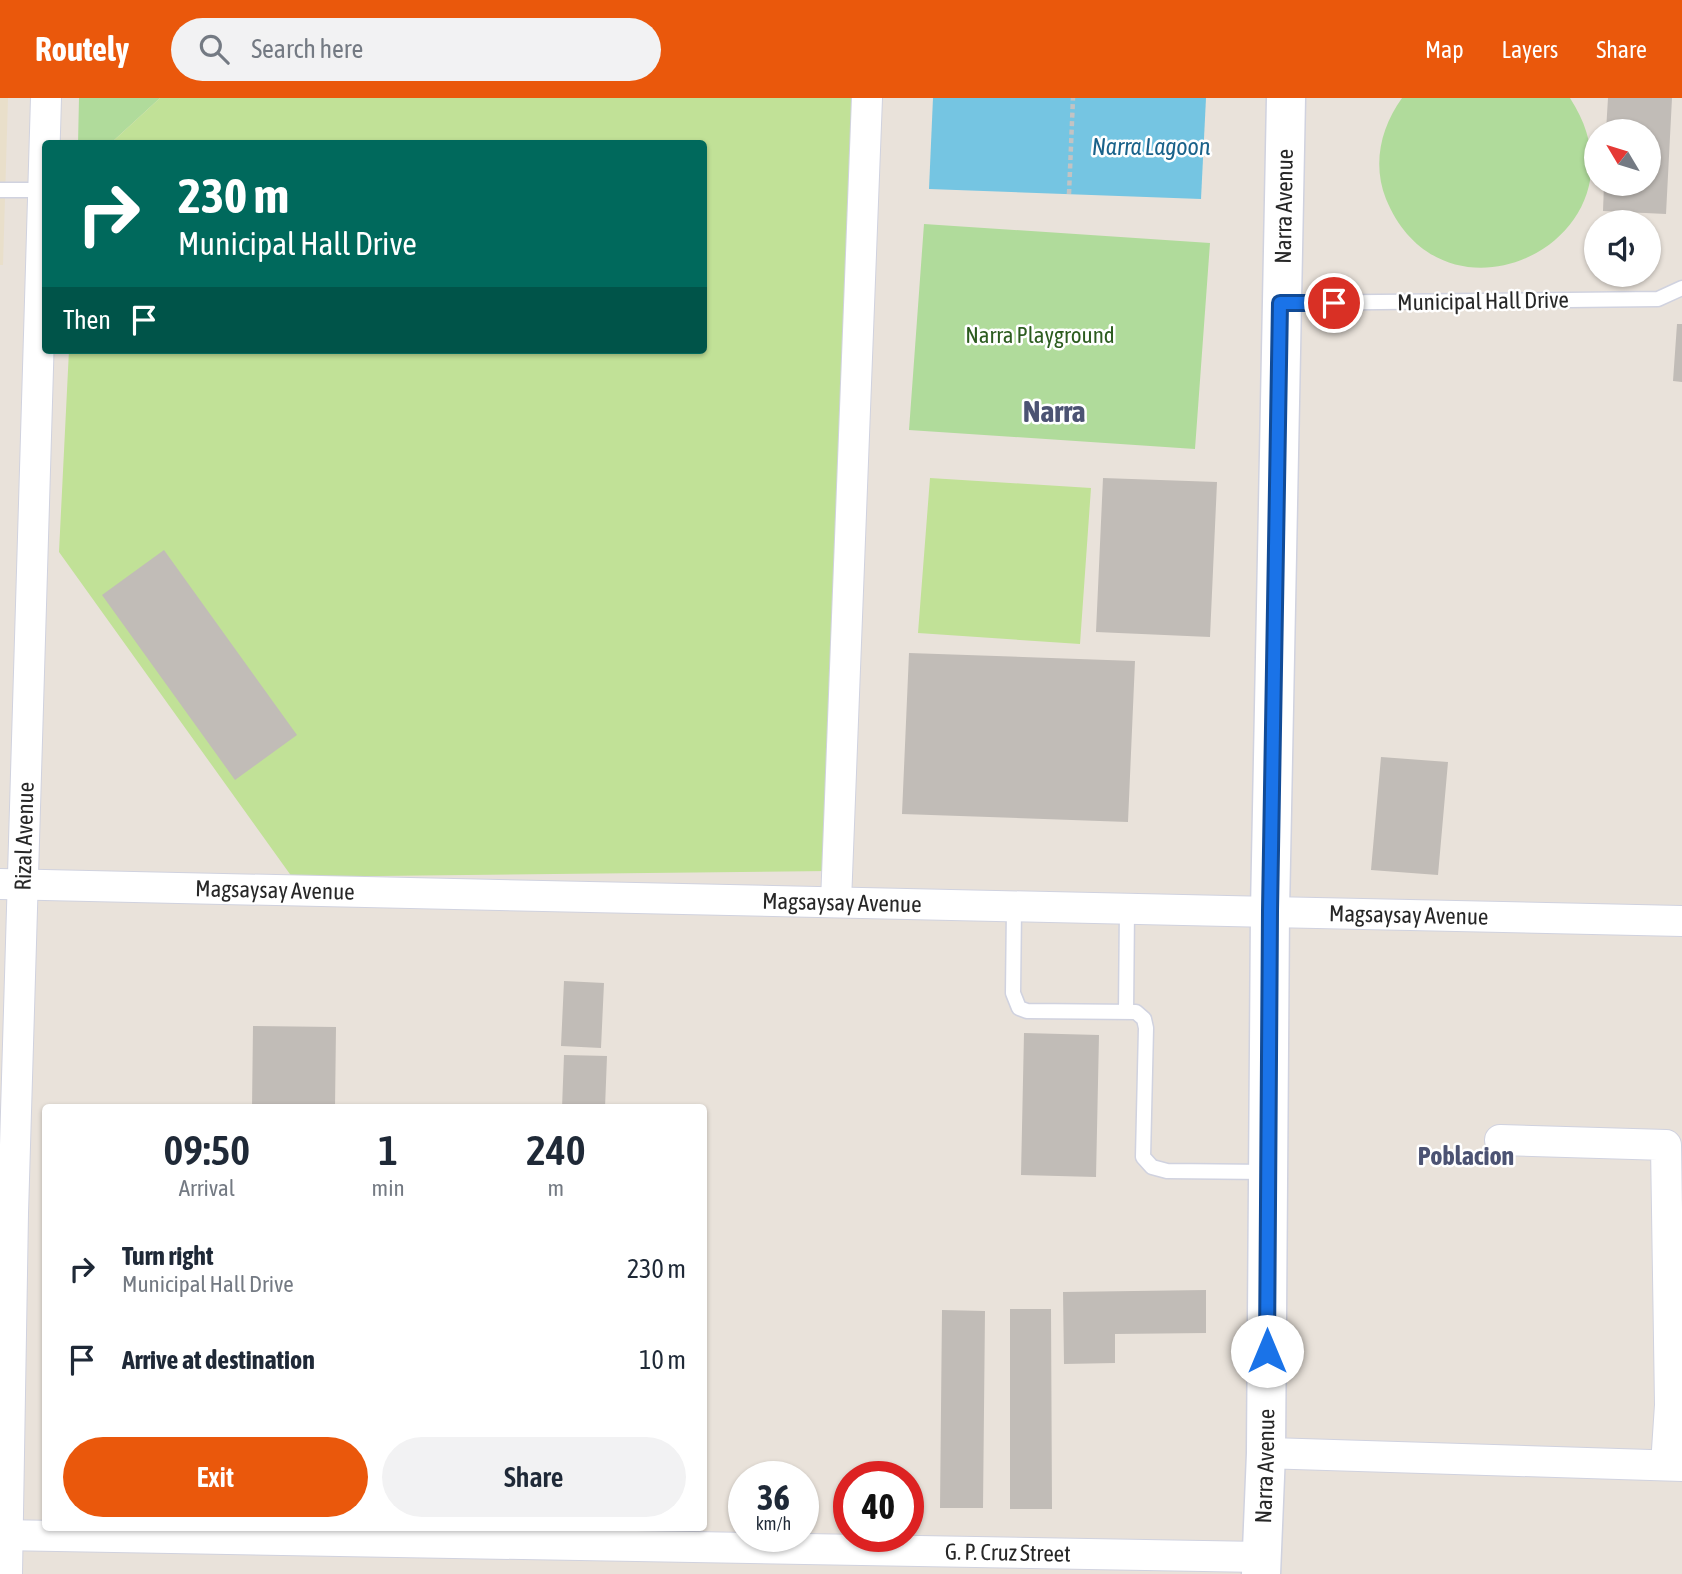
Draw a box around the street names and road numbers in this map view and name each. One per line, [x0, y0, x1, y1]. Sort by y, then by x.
street label: Narra Avenue [1270, 149, 1298, 264]
street label: Municipal Hall Drive [1397, 287, 1569, 315]
street label: Rizal Avenue [10, 781, 39, 891]
street label: Magsaysay Avenue [195, 875, 355, 905]
street label: Magsaysay Avenue [762, 888, 922, 917]
street label: Magsaysay Avenue [1329, 900, 1489, 930]
street label: Narra Avenue [1250, 1409, 1279, 1524]
street label: G. P. Cruz Street [945, 1538, 1071, 1567]

